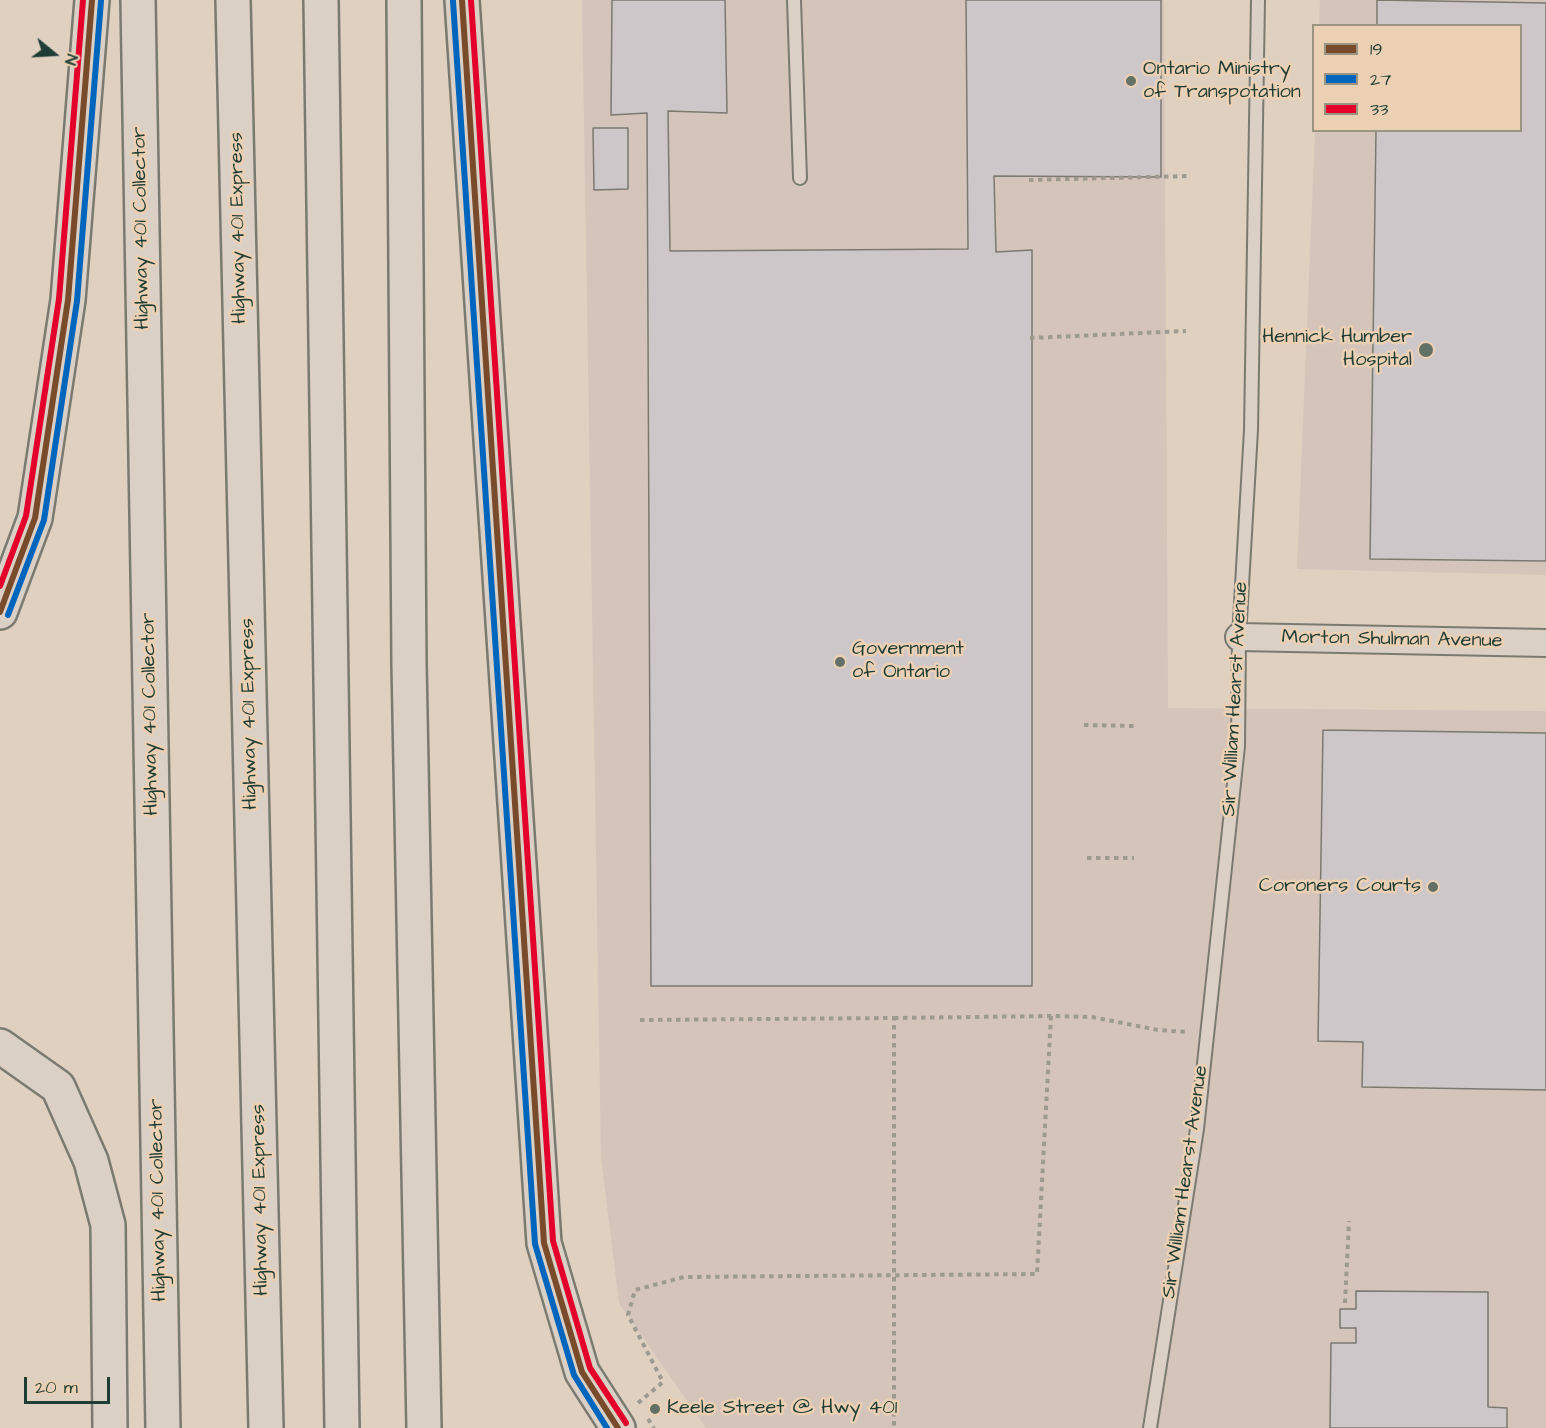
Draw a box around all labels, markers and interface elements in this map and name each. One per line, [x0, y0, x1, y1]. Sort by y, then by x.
north arrow [24, 24, 84, 84]
legend [1312, 24, 1522, 132]
text: 19 [1370, 37, 1383, 62]
text: N [59, 51, 83, 68]
place label: Ontario Ministry of Transpotation [1143, 58, 1301, 105]
text: 27 [1370, 67, 1391, 92]
marker: Ontario Ministry of Transpotation [1124, 74, 1138, 88]
text: 33 [1370, 97, 1388, 122]
street label: Highway 401 Collector [128, 126, 156, 330]
street label: Highway 401 Express [225, 132, 253, 324]
place label: Hennick Humber Hospital [1262, 326, 1412, 373]
marker: Hennick Humber Hospital [1417, 341, 1435, 359]
street label: Sir William Hearst Avenue [1218, 581, 1254, 817]
street label: Highway 401 Collector [137, 612, 165, 816]
street label: Highway 401 Express [236, 618, 264, 810]
street label: Morton Shulman Avenue [1281, 626, 1503, 654]
place label: Government of Ontario [852, 638, 964, 685]
marker: Government of Ontario [833, 655, 847, 669]
place label: Coroners Courts [1259, 875, 1421, 899]
marker: Coroners Courts [1426, 880, 1440, 894]
street label: Sir William Hearst Avenue [1158, 1064, 1214, 1300]
street label: Highway 401 Collector [145, 1098, 173, 1302]
street label: Highway 401 Express [247, 1104, 275, 1296]
scale bar [27, 1365, 112, 1403]
text: 20 m [35, 1375, 78, 1400]
place label: Keele Street @ Hwy 401 [667, 1397, 897, 1421]
marker: Keele Street @ Hwy 401 [648, 1402, 662, 1416]

